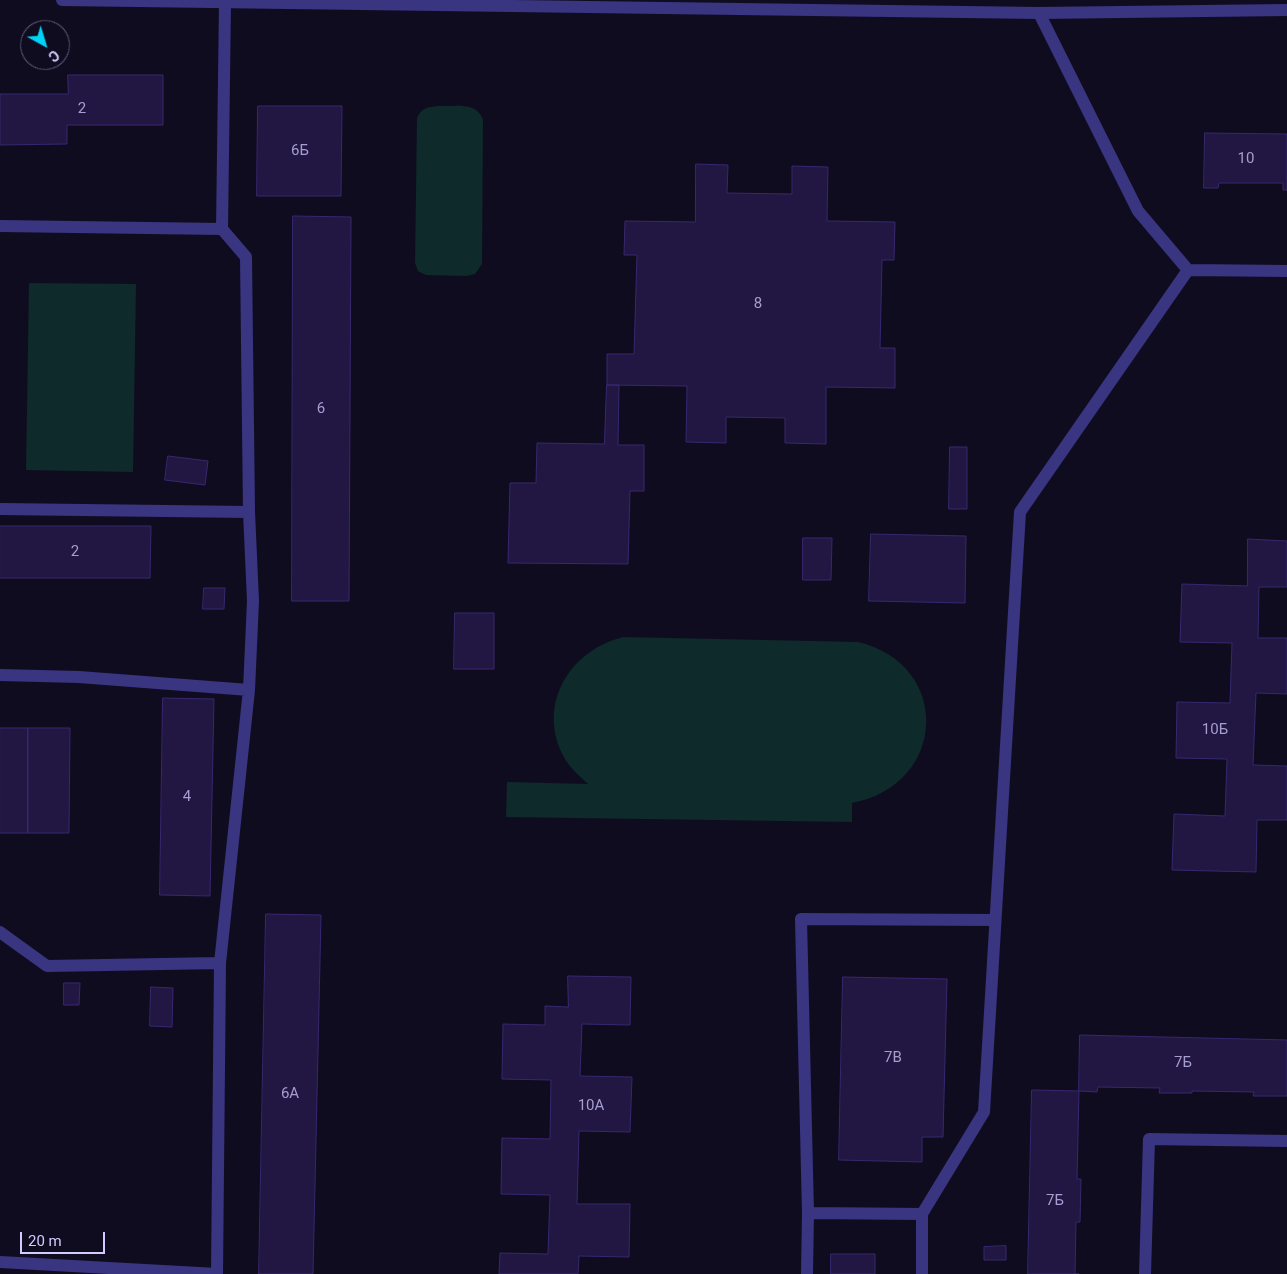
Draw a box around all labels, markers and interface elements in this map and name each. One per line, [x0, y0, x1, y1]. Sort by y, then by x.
north arrow [20, 20, 70, 70]
text: С [45, 47, 62, 65]
house number: 2 [78, 100, 86, 118]
house number: 6Б [291, 142, 309, 160]
house number: 10 [1238, 150, 1254, 168]
house number: 8 [754, 295, 762, 313]
house number: 6 [317, 400, 325, 418]
house number: 2 [71, 543, 79, 561]
house number: 10Б [1202, 721, 1228, 739]
house number: 4 [183, 788, 191, 806]
house number: 7В [884, 1049, 902, 1067]
house number: 7Б [1174, 1054, 1192, 1072]
house number: 6А [281, 1085, 299, 1103]
house number: 10А [578, 1097, 604, 1115]
house number: 7Б [1046, 1192, 1064, 1210]
scale bar [22, 1222, 108, 1254]
text: 20 m [28, 1232, 62, 1250]

